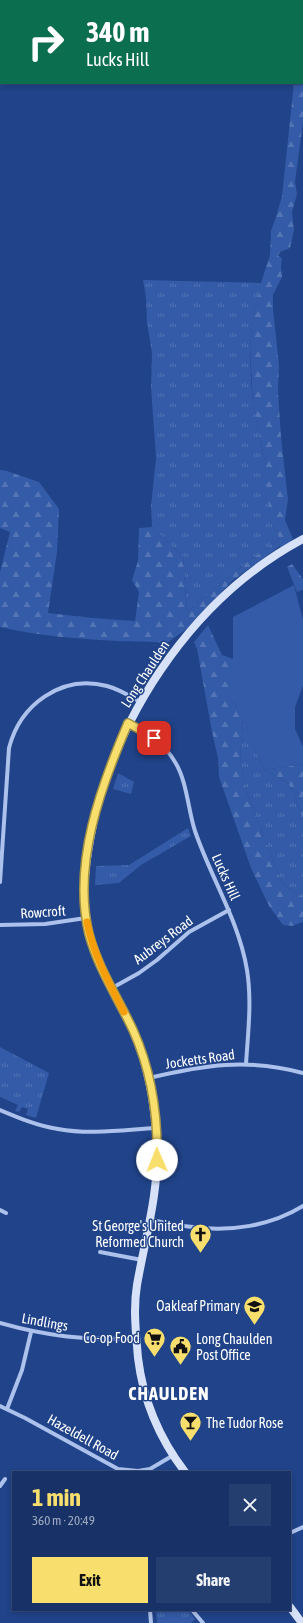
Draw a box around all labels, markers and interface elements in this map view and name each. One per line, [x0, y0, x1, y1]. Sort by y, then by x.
icon: right [20, 16, 72, 68]
text: 340 m [86, 16, 149, 48]
text: Lucks Hill [86, 49, 149, 70]
street label: Long Chaulden [117, 638, 173, 710]
pin [137, 721, 171, 755]
icon: arrive [143, 727, 165, 749]
street label: Lucks Hill [209, 851, 243, 903]
street label: Rowcroft [20, 902, 66, 922]
street label: Aubreys Road [130, 913, 196, 967]
street label: Jocketts Road [164, 1046, 236, 1072]
position arrow [136, 1139, 178, 1181]
place label: St George's United Reformed Church [92, 1218, 184, 1250]
church icon: St George's United Reformed Church [187, 1221, 213, 1254]
school or university icon: Oakleaf Primary [242, 1293, 268, 1326]
place label: Oakleaf Primary [156, 1298, 240, 1314]
street label: Lindlings [21, 1310, 69, 1334]
supermarket icon: Co-op Food [142, 1325, 168, 1358]
place label: Co-op Food [83, 1330, 140, 1346]
place label: Long Chaulden Post Office [196, 1331, 272, 1363]
public building icon: Long Chaulden Post Office [167, 1334, 193, 1367]
district label: CHAULDEN [128, 1383, 210, 1404]
bar icon: The Tudor Rose [178, 1410, 204, 1443]
street label: Hazeldell Road [45, 1411, 121, 1463]
place label: The Tudor Rose [206, 1415, 283, 1431]
text: 1 min [32, 1484, 81, 1511]
button: close [229, 1484, 271, 1526]
text: 360 m · 20:49 [32, 1513, 95, 1528]
button: Exit [32, 1557, 148, 1603]
button: Share [156, 1557, 271, 1603]

